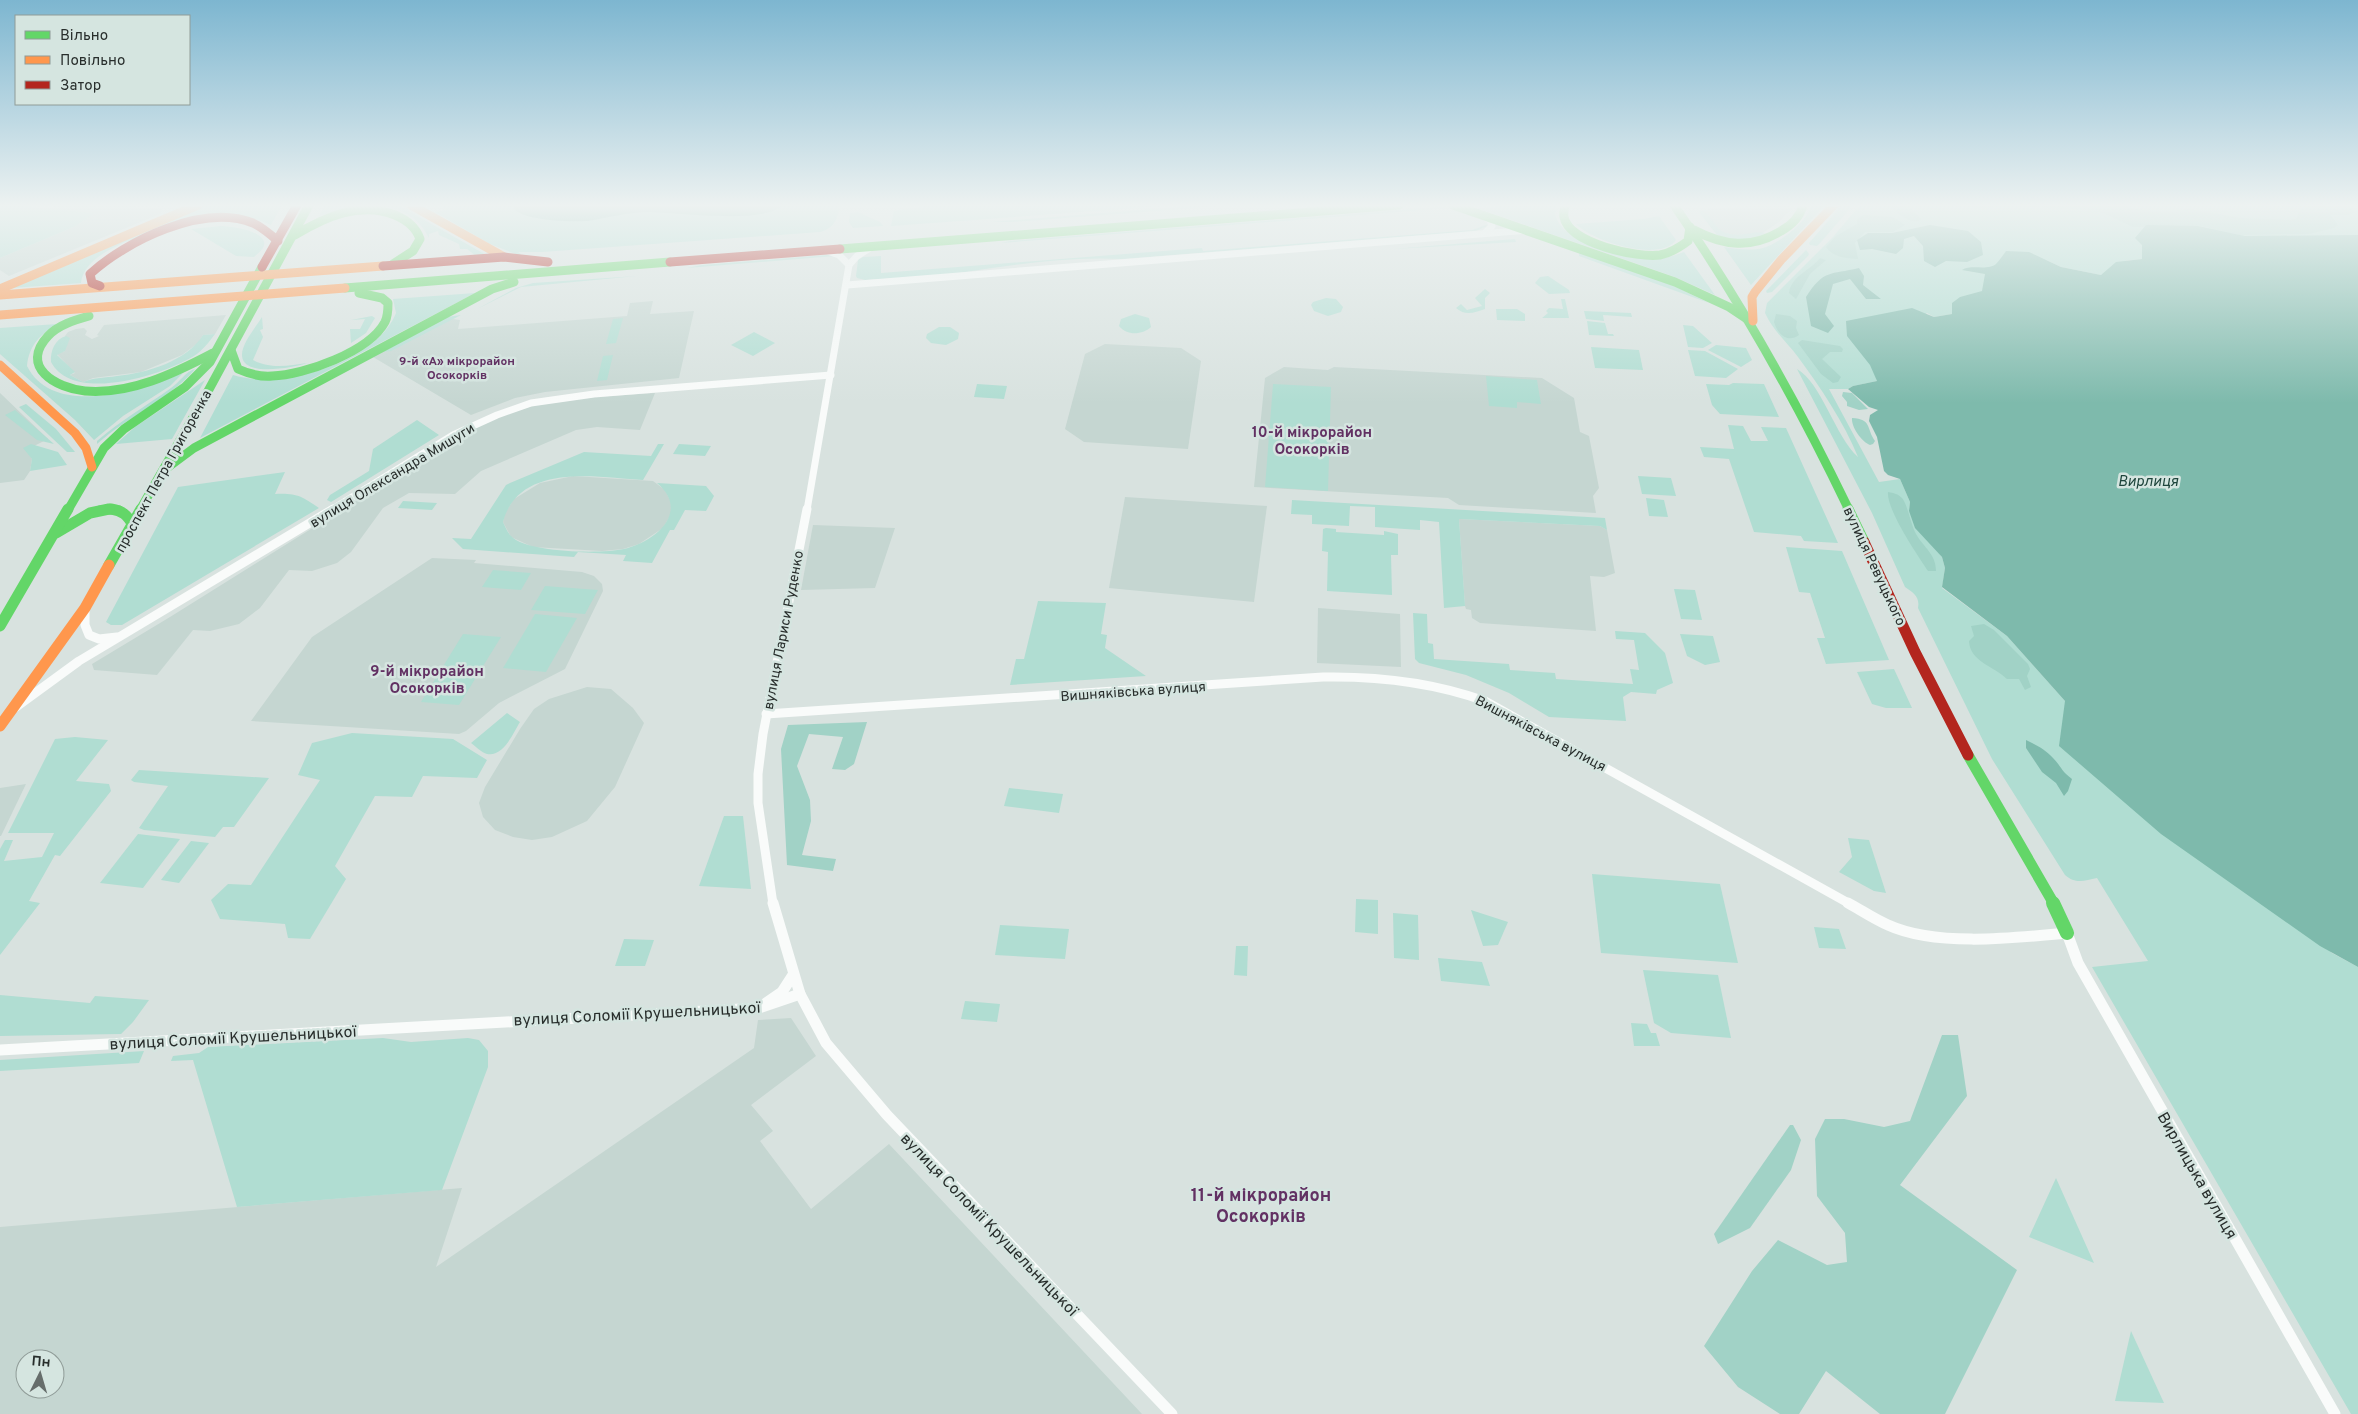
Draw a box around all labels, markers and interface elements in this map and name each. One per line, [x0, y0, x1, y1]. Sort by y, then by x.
legend [15, 15, 190, 105]
text: Вільно [60, 27, 108, 46]
text: Повільно [60, 52, 125, 71]
text: Затор [60, 77, 101, 96]
district label: 9-й «А» мікрорайон Осокорків [399, 354, 515, 384]
street label: проспект Петра Григоренка [112, 387, 216, 556]
street label: вулиця Олександра Мишуги [307, 420, 478, 532]
district label: 10-й мікрорайон Осокорків [1252, 424, 1372, 460]
water label: Вирлиця [2118, 473, 2178, 492]
street label: вулиця Ревуцького [1839, 505, 1909, 629]
street label: вулиця Лариси Руденко [761, 549, 808, 711]
district label: 9-й мікрорайон Осокорків [370, 663, 484, 699]
street label: Вишняківська вулиця [1060, 679, 1206, 706]
street label: Вишняківська вулиця [1472, 693, 1609, 776]
street label: вулиця Соломії Крушельницької [513, 998, 762, 1031]
street label: вулиця Соломії Крушельницької [109, 1022, 358, 1055]
street label: Вирлицька вулиця [2152, 1109, 2241, 1243]
street label: вулиця Соломії Крушельницької [895, 1129, 1082, 1322]
district label: 11-й мікрорайон Осокорків [1191, 1185, 1331, 1229]
north arrow [15, 1349, 65, 1399]
text: Пн [31, 1353, 51, 1372]

